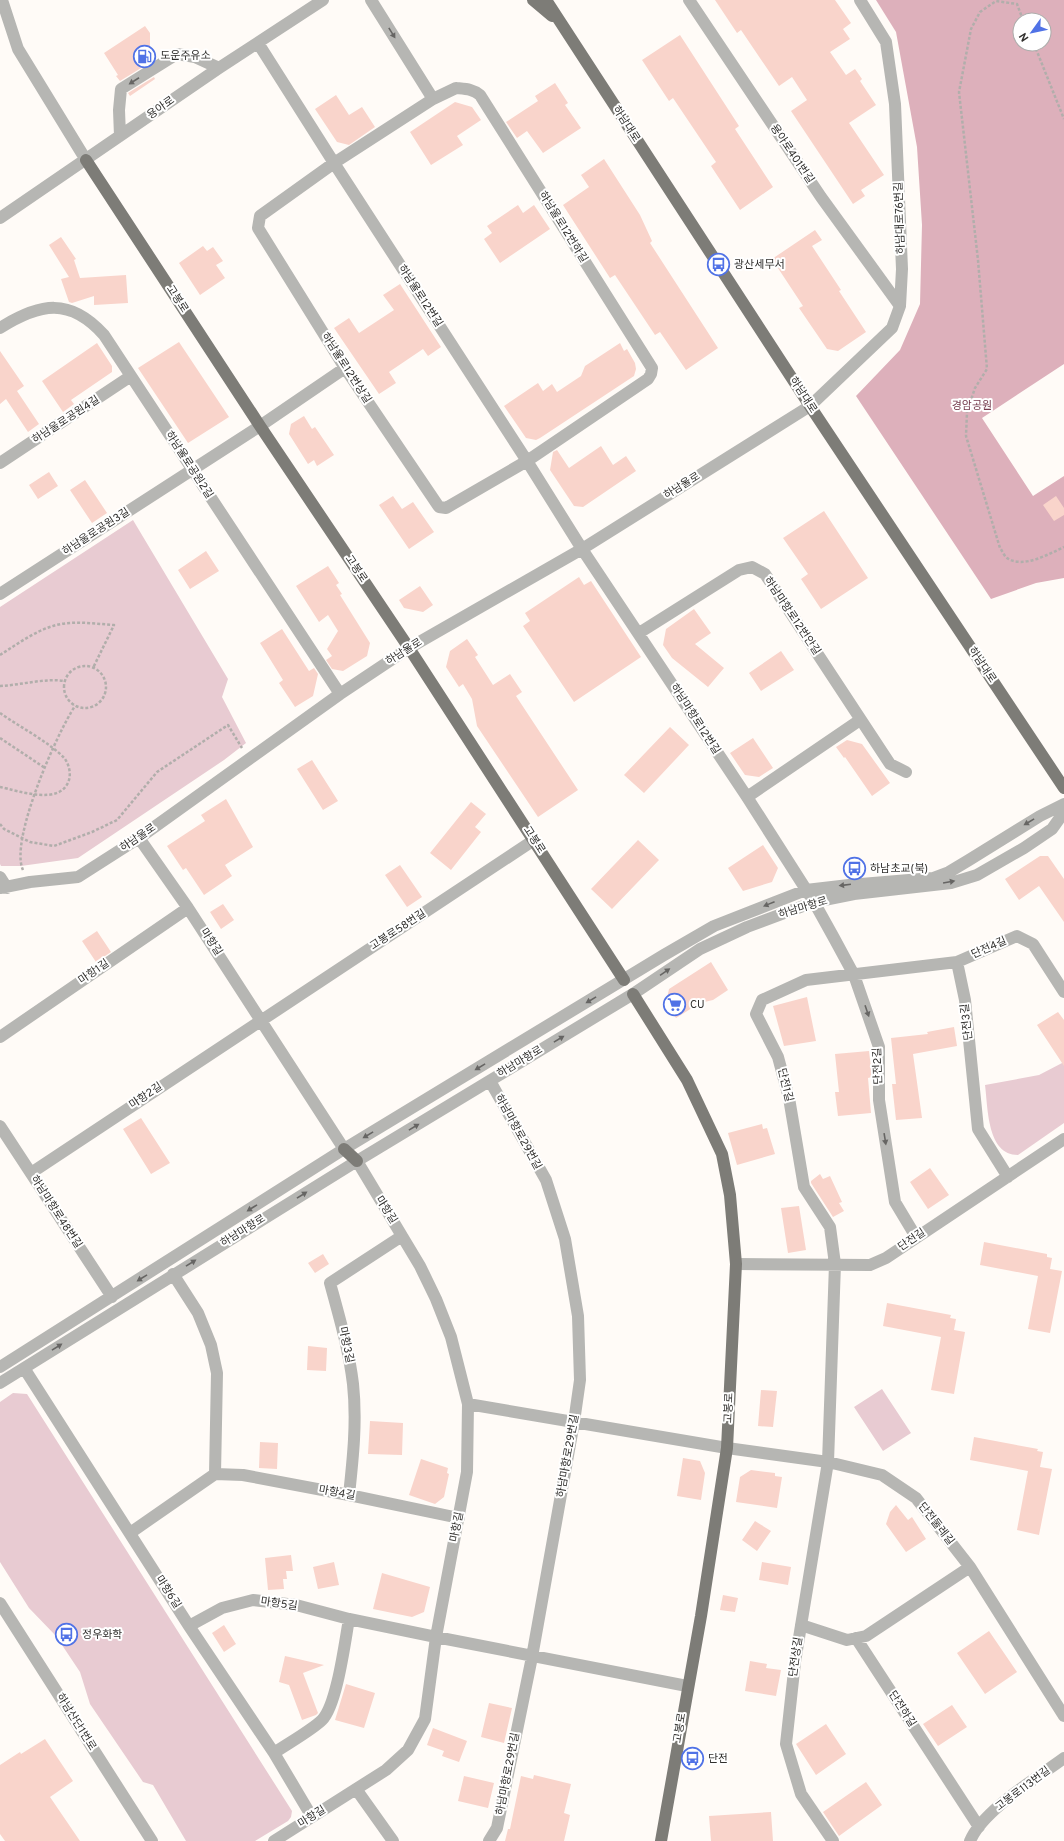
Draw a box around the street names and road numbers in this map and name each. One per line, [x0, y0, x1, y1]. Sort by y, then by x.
street label: 용아로 [145, 94, 177, 122]
street label: 하남대로 [609, 103, 643, 145]
street label: 용아로401번길 [767, 122, 817, 186]
street label: 하남대로76번길 [892, 182, 908, 254]
street label: 하남울로12번하길 [535, 189, 591, 265]
street label: 하남울로12번길 [395, 262, 445, 330]
street label: 고봉로 [163, 282, 191, 316]
street label: 하남울로12번상길 [318, 330, 374, 406]
street label: 하남대로 [786, 374, 820, 416]
street label: 하남울로공원4길 [30, 393, 102, 447]
street label: 하남울로공원2길 [162, 429, 216, 501]
street label: 하남울로 [661, 469, 703, 503]
street label: 하남울로공원3길 [60, 505, 132, 559]
street label: 고봉로 [342, 552, 370, 586]
street label: 하남마항로12번안길 [761, 574, 823, 658]
street label: 하남울로 [383, 635, 425, 669]
street label: 하남대로 [965, 644, 999, 686]
street label: 하남마항로12번길 [667, 681, 723, 757]
street label: 하남울로 [117, 821, 159, 855]
street label: 고봉로 [520, 823, 548, 857]
street label: 하남마항로 [777, 894, 829, 922]
street label: 고봉로58번길 [367, 907, 429, 953]
street label: 마항길 [197, 925, 225, 959]
street label: 단전4길 [969, 934, 1009, 962]
street label: 마항1길 [76, 956, 112, 988]
street label: 단전3길 [958, 1003, 976, 1041]
street label: 하남마항로 [495, 1043, 545, 1081]
street label: 단전2길 [870, 1047, 886, 1085]
street label: 단전1길 [774, 1067, 796, 1103]
street label: 마항2길 [127, 1080, 165, 1112]
street label: 하남마항로29번길 [491, 1092, 545, 1172]
street label: 하남마항로48번길 [27, 1173, 85, 1251]
street label: 마항길 [372, 1193, 400, 1227]
street label: 하남마항로 [218, 1212, 268, 1250]
street label: 단전길 [895, 1226, 929, 1254]
street label: 마항3길 [335, 1325, 357, 1365]
street label: 고봉로 [721, 1393, 737, 1423]
street label: 하남마항로29번길 [554, 1413, 582, 1499]
street label: 마항4길 [317, 1483, 357, 1503]
street label: 단전둘레길 [915, 1500, 957, 1548]
street label: 마항길 [447, 1511, 467, 1543]
street label: 마항6길 [152, 1573, 184, 1611]
street label: 마항5길 [260, 1594, 298, 1614]
street label: 단전상길 [786, 1636, 806, 1678]
street label: 단전하길 [885, 1688, 919, 1730]
street label: 하남산단1번로 [53, 1691, 99, 1753]
street label: 고봉로 [671, 1712, 689, 1744]
street label: 하남마항로29번길 [493, 1731, 523, 1817]
street label: 고봉로113번길 [993, 1764, 1053, 1814]
street label: 마항길 [295, 1803, 329, 1831]

